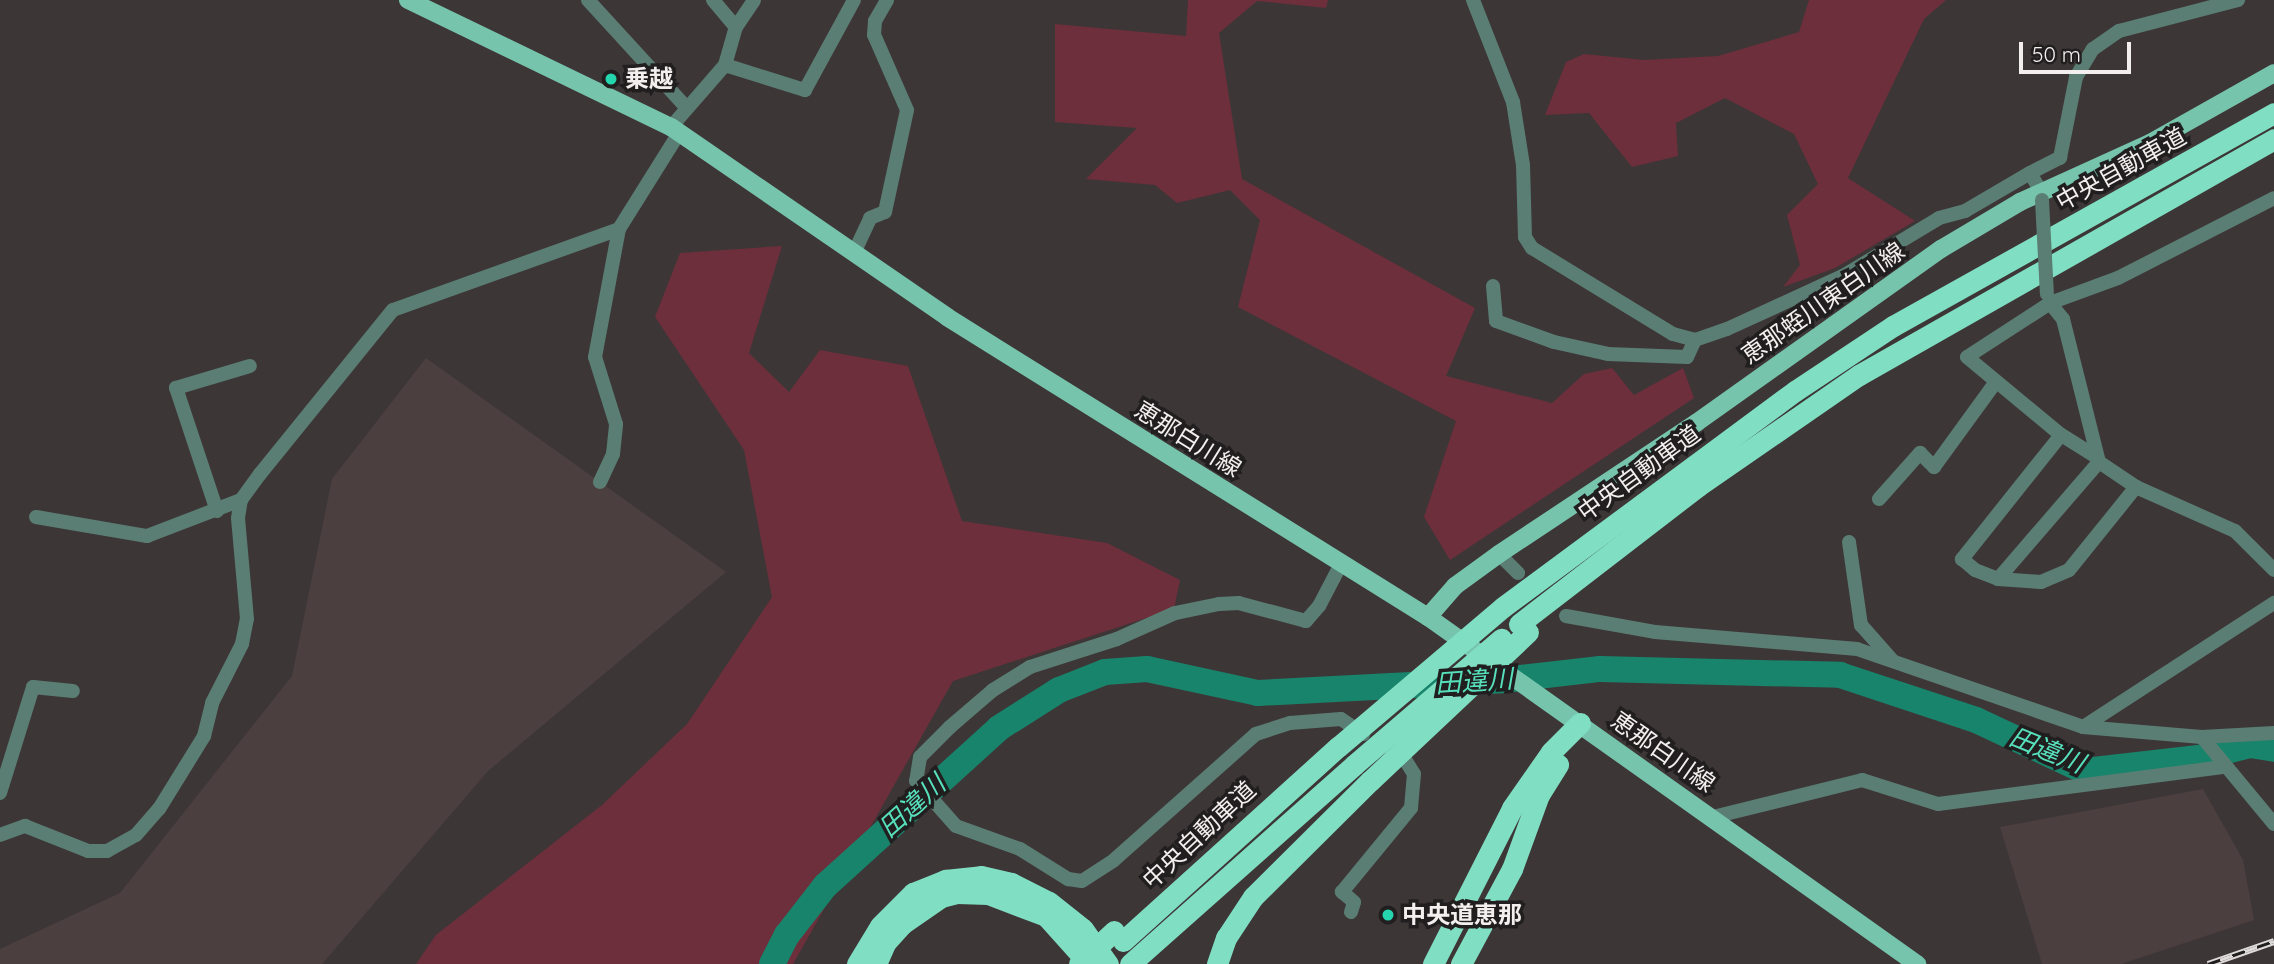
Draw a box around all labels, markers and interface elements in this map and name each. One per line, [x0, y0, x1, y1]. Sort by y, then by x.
scale bar [2022, 28, 2134, 72]
text: 50 m [2032, 41, 2081, 67]
place label: 乗越 [625, 65, 673, 93]
marker: 乗越 [603, 71, 619, 87]
street label: 中央自動車道 [2051, 121, 2191, 217]
street label: 恵那蛭川東白川線 [1736, 236, 1910, 370]
street label: 恵那白川線 [1129, 395, 1247, 483]
street label: 中央自動車道 [1572, 419, 1706, 527]
water label: 田違川 [1434, 663, 1514, 699]
street label: 恵那白川線 [1606, 706, 1720, 798]
water label: 田違川 [2005, 721, 2089, 779]
water label: 田違川 [873, 768, 951, 844]
street label: 中央自動車道 [1137, 775, 1261, 895]
place label: 中央道恵那 [1402, 901, 1522, 929]
marker: 中央道恵那 [1380, 907, 1396, 923]

